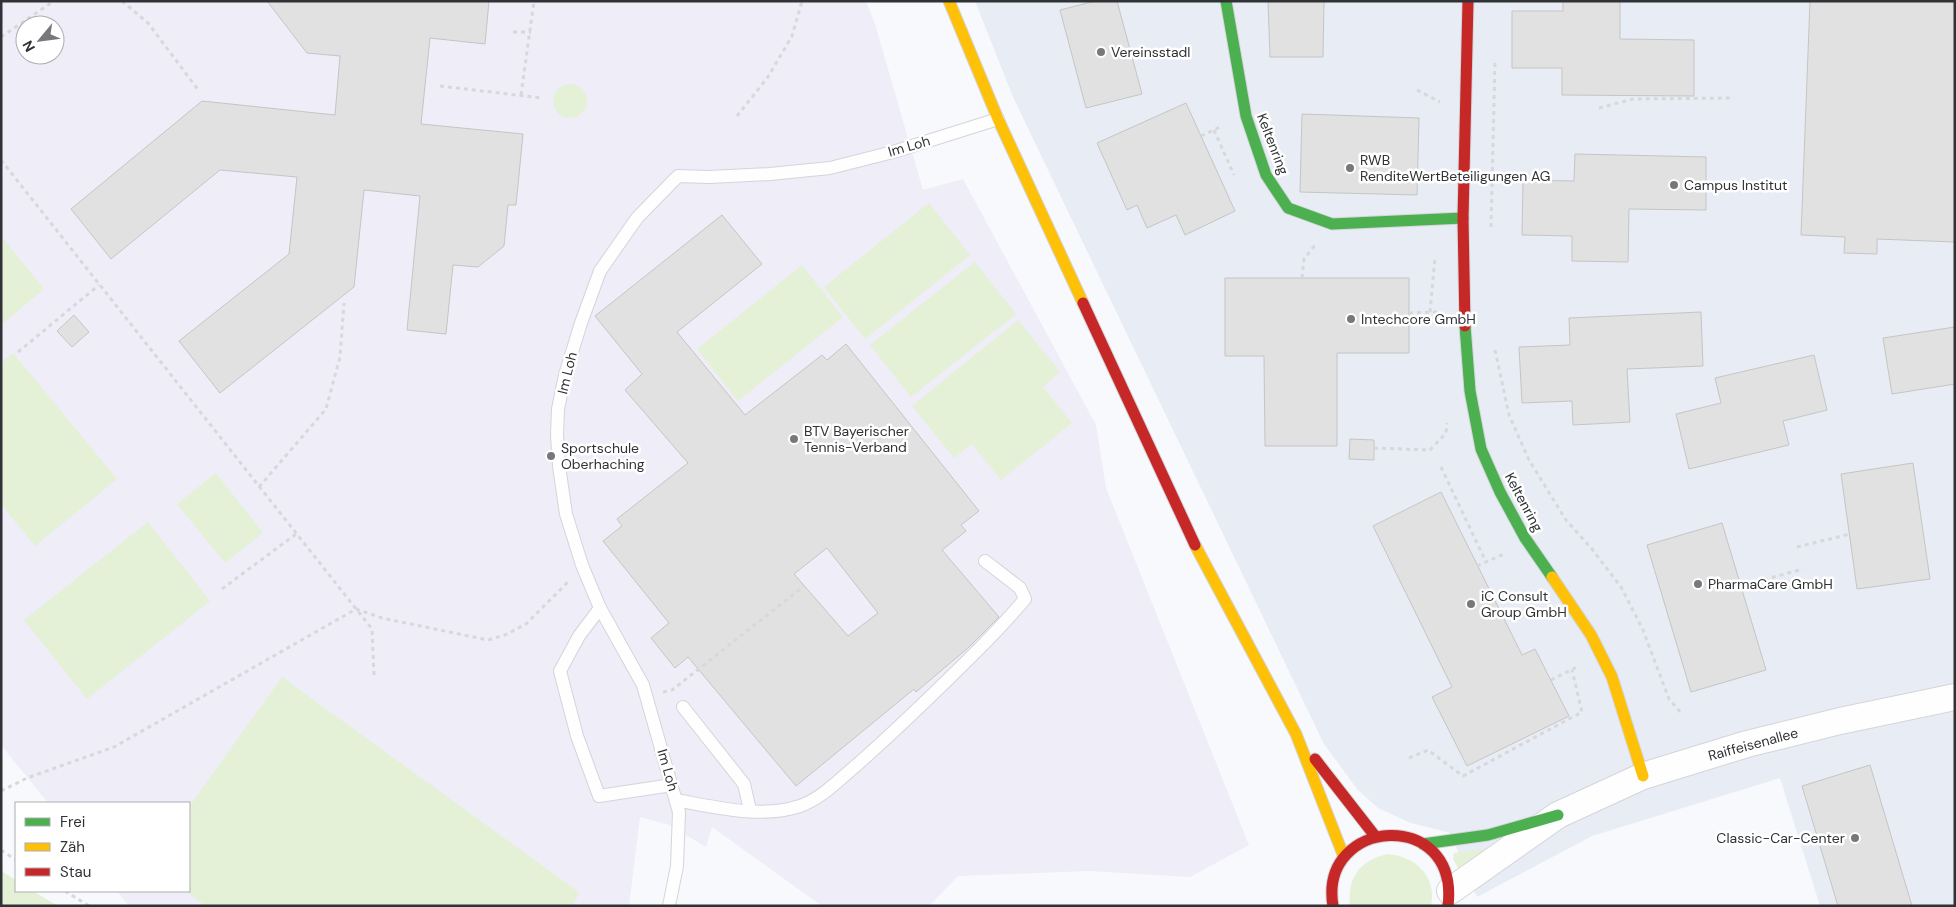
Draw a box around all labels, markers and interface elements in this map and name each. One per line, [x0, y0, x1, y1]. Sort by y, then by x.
north arrow [15, 15, 65, 65]
text: N [18, 37, 39, 55]
place label: Vereinsstadl [1111, 43, 1190, 61]
marker: Vereinsstadl [1095, 46, 1107, 58]
street label: Keltenring [1253, 111, 1293, 177]
street label: Im Loh [886, 131, 932, 161]
place label: RWB RenditeWertBeteiligungen AG [1360, 151, 1550, 185]
marker: RWB RenditeWertBeteiligungen AG [1344, 162, 1356, 174]
place label: Campus Institut [1684, 176, 1788, 194]
marker: Campus Institut [1668, 179, 1680, 191]
place label: Intechcore GmbH [1361, 310, 1476, 328]
marker: Intechcore GmbH [1345, 313, 1357, 325]
street label: Im Loh [553, 350, 581, 396]
place label: BTV Bayerischer Tennis-Verband [804, 422, 909, 456]
marker: BTV Bayerischer Tennis-Verband [788, 433, 800, 445]
place label: Sportschule Oberhaching [561, 439, 645, 473]
marker: Sportschule Oberhaching [545, 450, 557, 462]
street label: Keltenring [1501, 469, 1547, 535]
place label: PharmaCare GmbH [1708, 575, 1833, 593]
marker: PharmaCare GmbH [1692, 578, 1704, 590]
place label: iC Consult Group GmbH [1481, 587, 1567, 621]
marker: iC Consult Group GmbH [1465, 598, 1477, 610]
street label: Raiffeisenallee [1706, 723, 1800, 765]
street label: Im Loh [653, 747, 683, 793]
legend [15, 802, 190, 892]
text: Frei [60, 812, 85, 832]
place label: Classic-Car-Center [1716, 829, 1845, 847]
marker: Classic-Car-Center [1849, 832, 1861, 844]
text: Zäh [60, 837, 85, 857]
text: Stau [60, 862, 91, 882]

